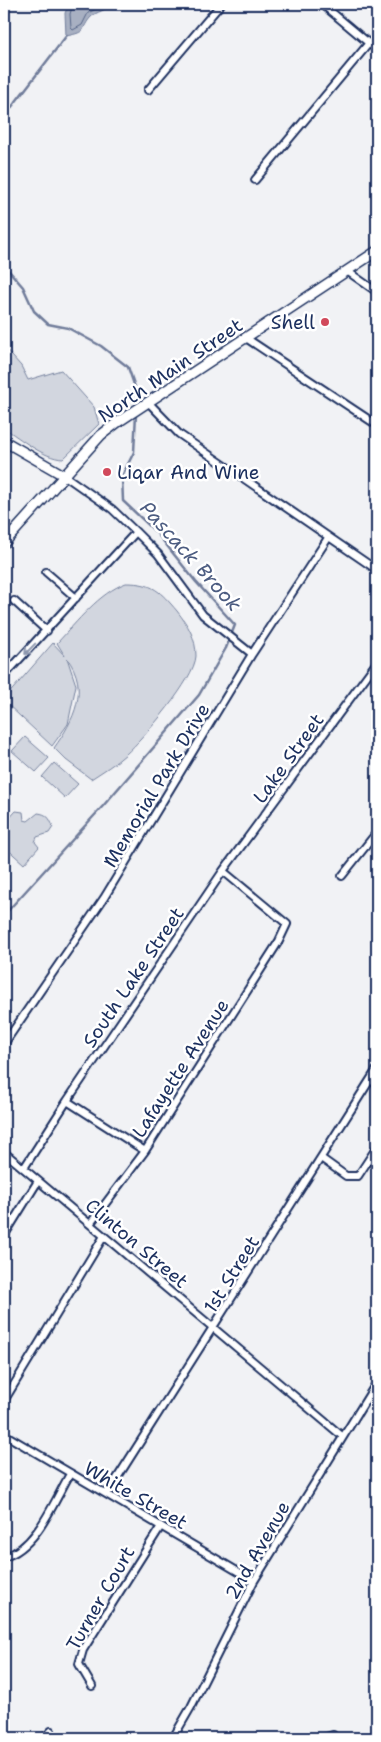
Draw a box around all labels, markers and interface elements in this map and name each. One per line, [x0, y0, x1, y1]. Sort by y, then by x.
place label: Shell [271, 310, 315, 335]
street label: North Main Street [93, 313, 247, 428]
marker: Shell [319, 316, 331, 328]
place label: Liqar And Wine [117, 460, 260, 485]
marker: Liqar And Wine [101, 466, 113, 478]
water label: Pascack Brook [134, 495, 248, 617]
one-way arrow [24, 642, 36, 655]
street label: Memorial Park Drive [97, 698, 215, 872]
street label: Lake Street [247, 708, 329, 808]
street label: South Lake Street [77, 902, 190, 1052]
street label: Lafayette Avenue [126, 994, 235, 1142]
street label: Clinton Street [80, 1193, 193, 1294]
street label: 1st Street [198, 1231, 265, 1318]
street label: White Street [79, 1456, 192, 1535]
street label: 2nd Avenue [219, 1496, 296, 1604]
street label: Turner Court [60, 1542, 140, 1655]

